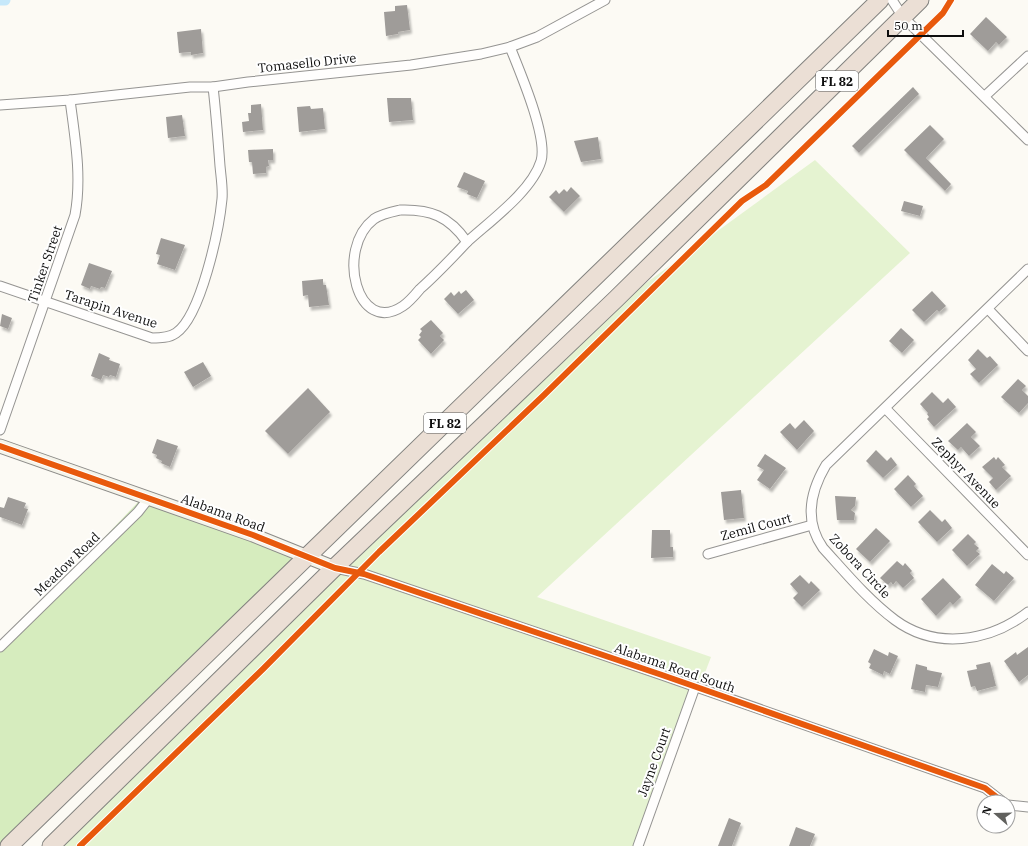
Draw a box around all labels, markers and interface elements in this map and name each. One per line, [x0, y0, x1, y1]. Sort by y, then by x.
scale bar [888, 12, 963, 38]
text: 50 m [894, 18, 923, 33]
street label: Tomasello Drive [257, 49, 357, 77]
road number: FL 82 [816, 71, 858, 91]
street label: Tinker Street [24, 223, 66, 305]
street label: Tarapin Avenue [62, 286, 160, 332]
road number: FL 82 [424, 413, 466, 433]
street label: Zephyr Avenue [928, 434, 1004, 512]
street label: Alabama Road [179, 490, 267, 536]
street label: Zemil Court [719, 509, 794, 545]
street label: Meadow Road [31, 528, 103, 600]
street label: Zobora Circle [826, 530, 894, 602]
street label: Alabama Road South [612, 639, 738, 697]
street label: Jayne Court [634, 725, 674, 799]
north arrow [976, 794, 1016, 834]
text: N [979, 804, 995, 817]

